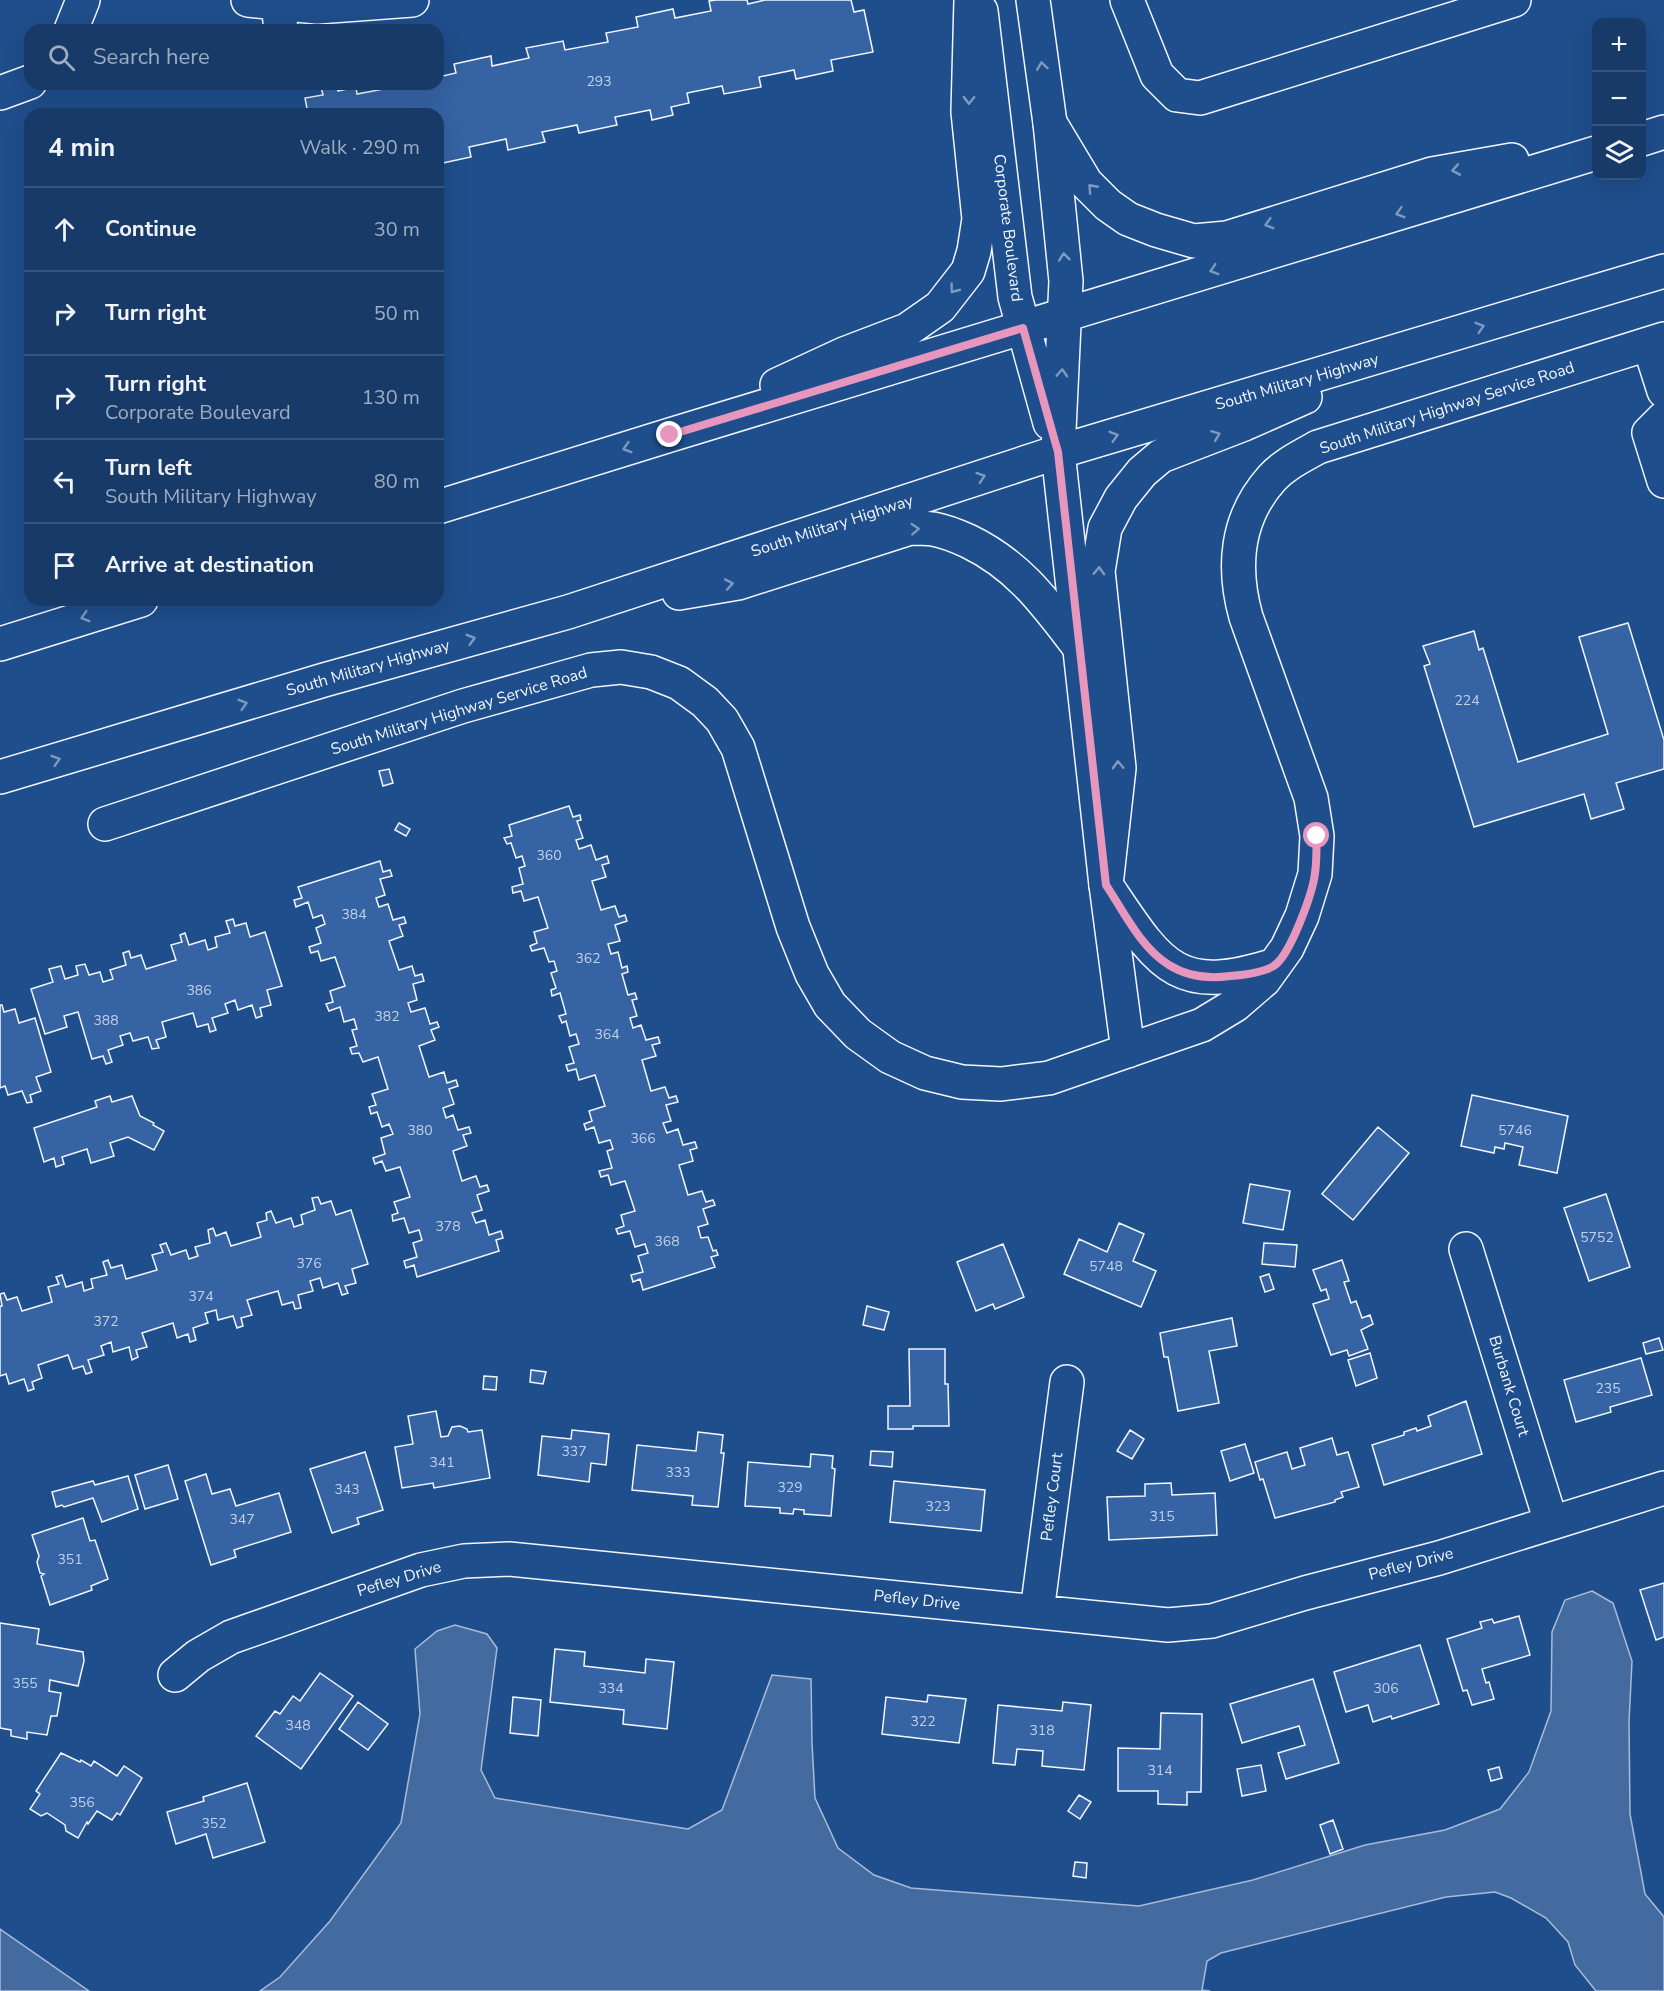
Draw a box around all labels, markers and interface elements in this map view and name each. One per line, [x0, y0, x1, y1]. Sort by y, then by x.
map controls [1592, 18, 1646, 180]
button: + [1592, 18, 1646, 72]
search box [24, 24, 444, 90]
icon: search [45, 41, 78, 74]
text: Search here [93, 42, 210, 72]
one-way arrow [1036, 61, 1048, 70]
house number: 293 [586, 72, 612, 91]
button: − [1592, 72, 1646, 126]
one-way arrow [962, 96, 975, 105]
button: layers [1592, 126, 1646, 180]
text: 4 min [48, 130, 115, 165]
text: Walk · 290 m [300, 134, 420, 161]
street label: Corporate Boulevard [988, 153, 1028, 303]
one-way arrow [1451, 163, 1461, 176]
one-way arrow [1088, 184, 1099, 195]
one-way arrow [1395, 206, 1406, 218]
icon: ahead [48, 213, 81, 246]
text: Continue [105, 214, 196, 244]
text: 30 m [374, 216, 420, 243]
one-way arrow [1264, 217, 1275, 230]
one-way arrow [1058, 253, 1071, 262]
one-way arrow [1209, 263, 1220, 275]
one-way arrow [951, 283, 962, 294]
icon: right [48, 297, 81, 330]
text: Turn right [105, 298, 206, 328]
text: 50 m [374, 300, 420, 327]
one-way arrow [1474, 322, 1485, 334]
street label: South Military Highway [1213, 348, 1382, 416]
street label: South Military Highway Service Road [1317, 356, 1577, 460]
one-way arrow [1055, 368, 1068, 377]
text: Turn right [105, 369, 206, 399]
icon: right [48, 381, 81, 414]
text: 130 m [362, 384, 420, 411]
text: Corporate Boulevard [105, 399, 291, 426]
route end [656, 421, 682, 447]
one-way arrow [1210, 430, 1221, 442]
one-way arrow [1108, 431, 1119, 443]
one-way arrow [622, 441, 633, 453]
text: Turn left [105, 453, 192, 483]
icon: left [48, 465, 81, 498]
text: 80 m [374, 468, 420, 495]
one-way arrow [975, 472, 986, 484]
text: South Military Highway [105, 483, 316, 510]
street label: South Military Highway [748, 489, 917, 563]
one-way arrow [911, 523, 920, 536]
icon: arrive [48, 549, 81, 582]
text: Arrive at destination [105, 550, 314, 580]
one-way arrow [1093, 566, 1105, 575]
one-way arrow [723, 578, 733, 591]
one-way arrow [80, 610, 91, 623]
street label: South Military Highway [284, 634, 453, 702]
one-way arrow [465, 634, 475, 646]
street label: South Military Highway Service Road [328, 661, 590, 761]
house number: 224 [1454, 691, 1480, 710]
one-way arrow [237, 699, 248, 711]
one-way arrow [50, 755, 61, 767]
one-way arrow [1112, 760, 1125, 769]
route start [1303, 822, 1329, 848]
house number: 360 [536, 846, 562, 865]
house number: 384 [341, 905, 367, 924]
house number: 362 [575, 949, 601, 968]
house number: 386 [186, 981, 212, 1000]
house number: 382 [374, 1007, 400, 1026]
house number: 388 [93, 1011, 119, 1030]
house number: 364 [594, 1025, 620, 1044]
house number: 380 [407, 1121, 433, 1140]
house number: 5746 [1498, 1121, 1532, 1140]
house number: 366 [630, 1129, 656, 1148]
house number: 378 [435, 1217, 461, 1236]
house number: 5752 [1580, 1228, 1614, 1247]
house number: 368 [654, 1232, 680, 1251]
house number: 376 [296, 1254, 322, 1273]
house number: 5748 [1089, 1257, 1123, 1276]
house number: 374 [188, 1287, 214, 1306]
house number: 372 [93, 1312, 119, 1331]
street label: Burbank Court [1483, 1333, 1535, 1439]
house number: 235 [1595, 1379, 1621, 1398]
house number: 337 [561, 1442, 587, 1461]
street label: Pefley Court [1036, 1451, 1068, 1542]
house number: 341 [429, 1453, 455, 1472]
house number: 333 [665, 1463, 691, 1482]
house number: 329 [777, 1478, 803, 1497]
house number: 343 [334, 1480, 360, 1499]
house number: 323 [925, 1497, 951, 1516]
house number: 315 [1149, 1507, 1175, 1526]
house number: 347 [229, 1510, 255, 1529]
street label: Pefley Drive [1366, 1542, 1456, 1586]
house number: 351 [57, 1550, 83, 1569]
street label: Pefley Drive [354, 1556, 444, 1602]
street label: Pefley Drive [873, 1585, 961, 1615]
house number: 355 [12, 1674, 38, 1693]
house number: 334 [598, 1679, 624, 1698]
house number: 306 [1373, 1679, 1399, 1698]
house number: 322 [910, 1712, 936, 1731]
house number: 348 [285, 1716, 311, 1735]
house number: 318 [1029, 1721, 1055, 1740]
house number: 314 [1147, 1761, 1173, 1780]
house number: 356 [69, 1793, 95, 1812]
house number: 352 [201, 1814, 227, 1833]

